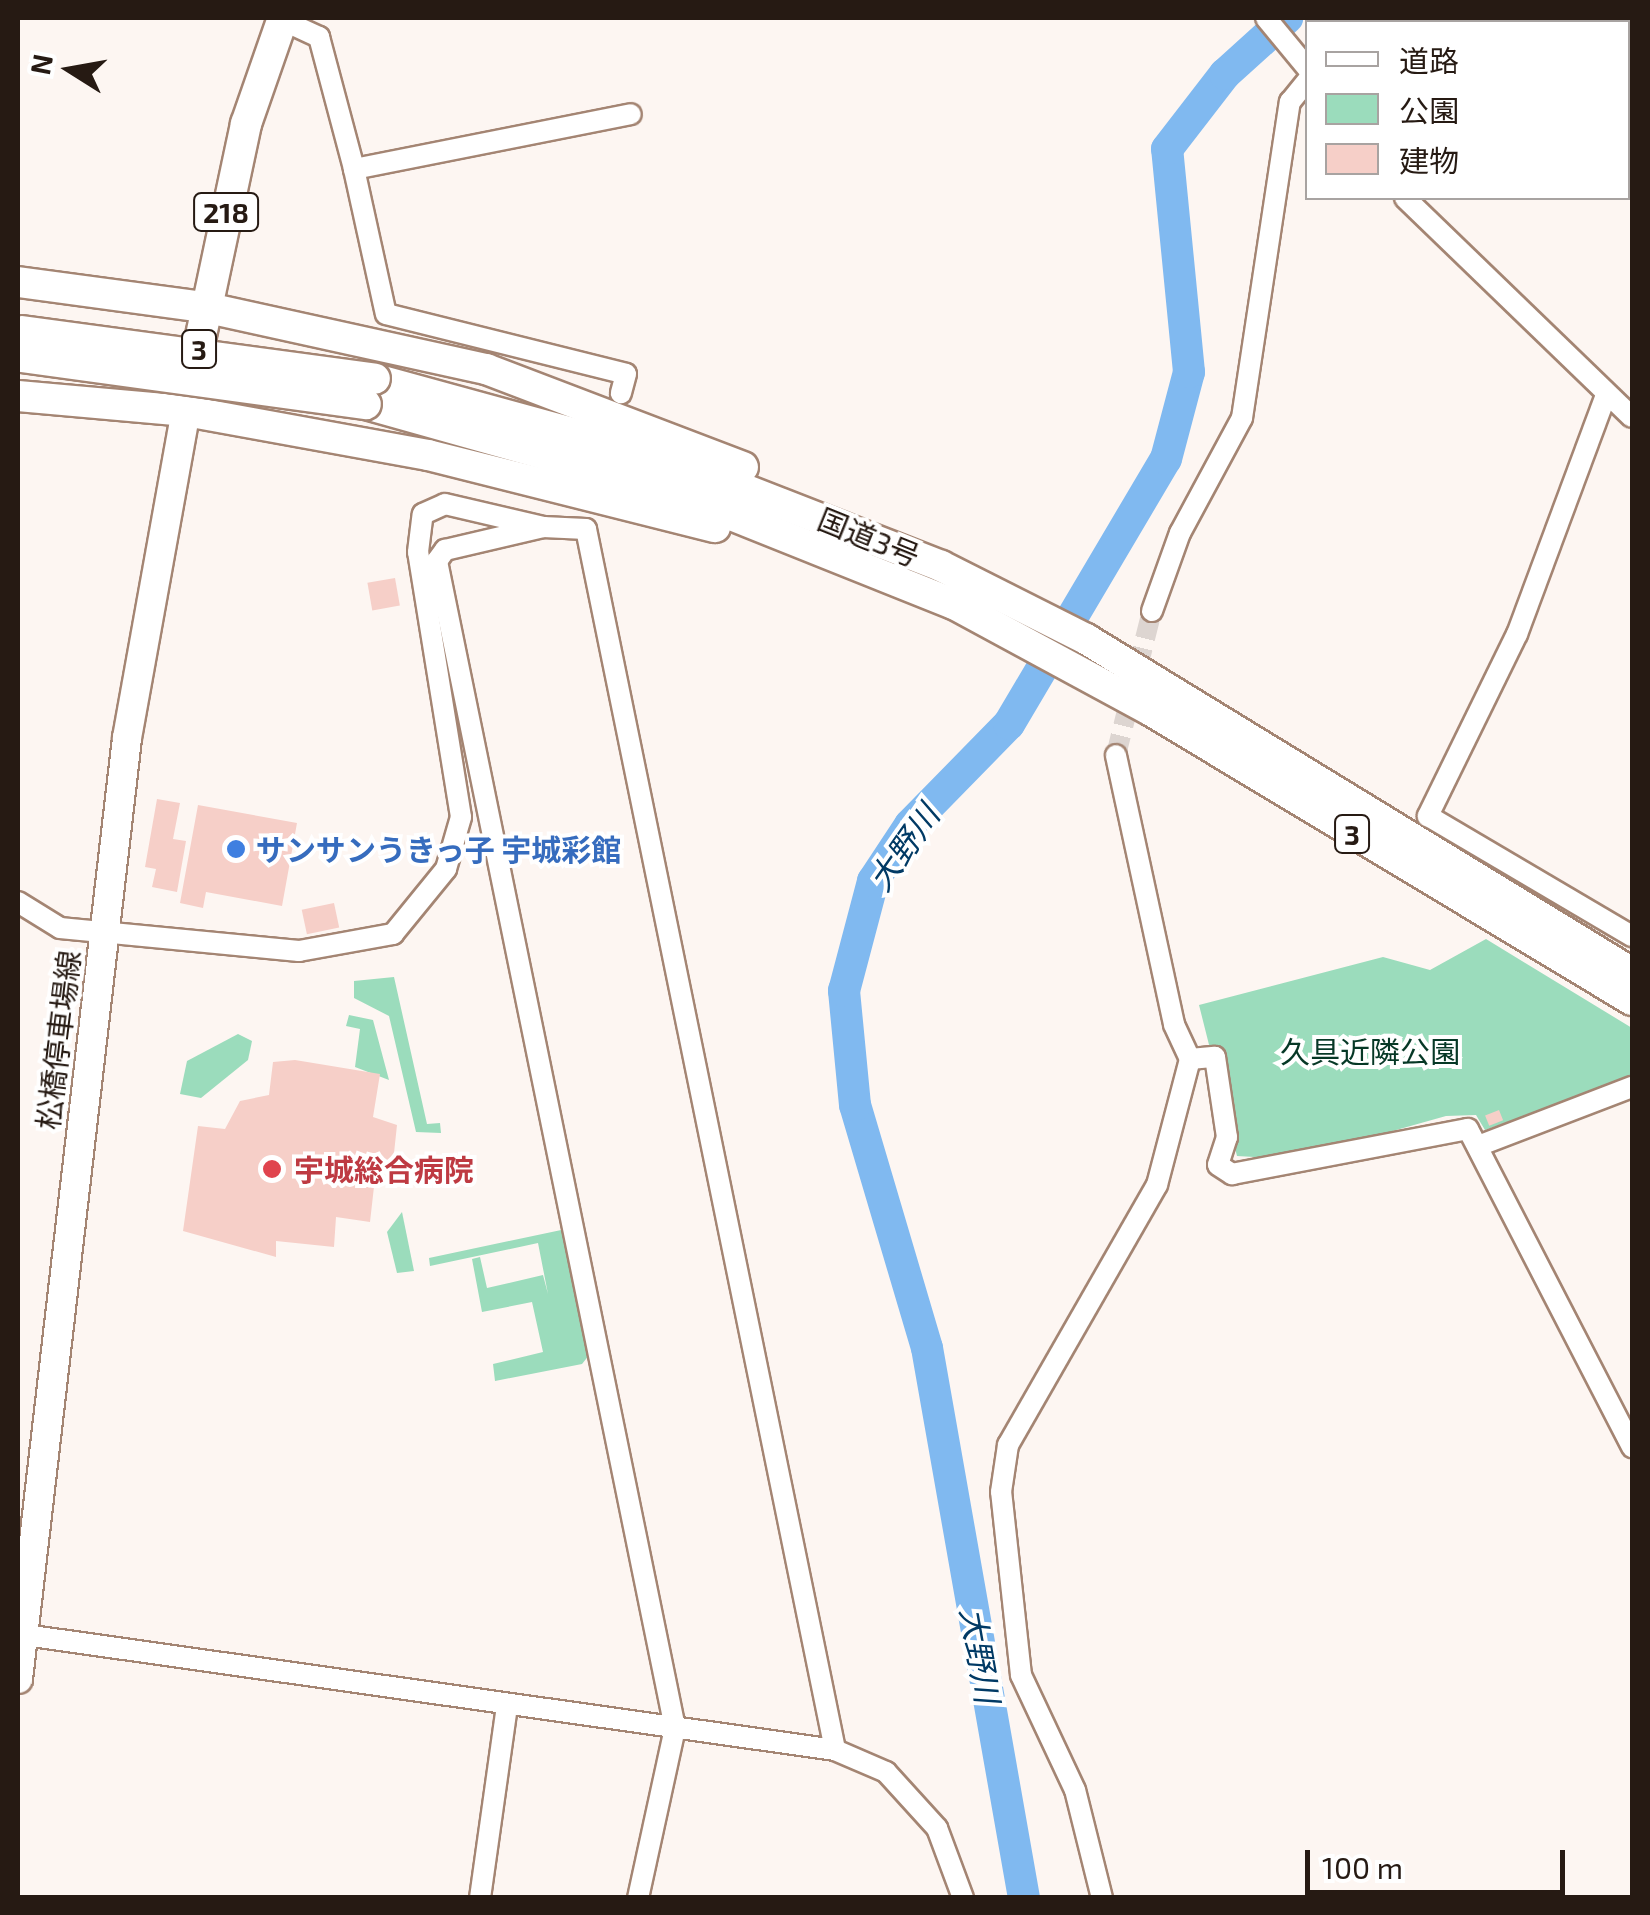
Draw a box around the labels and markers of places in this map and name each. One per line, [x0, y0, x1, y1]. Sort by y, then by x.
place label: サンサンうきっ子 宇城彩館 [256, 831, 622, 867]
marker: サンサンうきっ子 宇城彩館 [225, 838, 247, 860]
place label: 宇城総合病院 [294, 1151, 474, 1187]
marker: 宇城総合病院 [259, 1156, 285, 1182]

